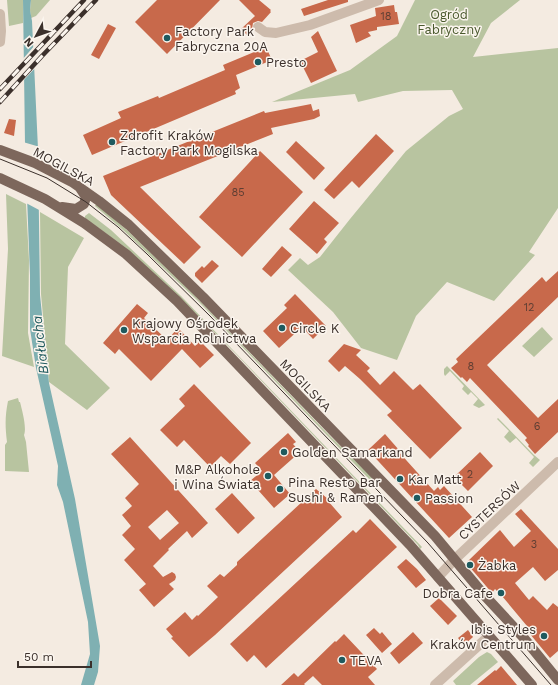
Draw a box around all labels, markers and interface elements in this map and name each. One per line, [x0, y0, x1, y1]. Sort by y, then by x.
park label: Ogród Fabryczny [417, 7, 481, 37]
house number: 18 [380, 10, 392, 23]
north arrow [16, 16, 56, 56]
place label: Factory Park Fabryczna 20A [175, 24, 268, 54]
marker: Factory Park Fabryczna 20A [162, 33, 172, 43]
text: N [21, 35, 36, 50]
place label: Presto [266, 55, 307, 70]
marker: Presto [253, 57, 263, 67]
place label: Zdrofit Kraków Factory Park Mogilska [120, 128, 259, 158]
marker: Zdrofit Kraków Factory Park Mogilska [107, 137, 117, 147]
street label: MOGILSKA [31, 144, 97, 189]
house number: 85 [231, 186, 245, 199]
house number: 12 [524, 301, 534, 314]
water label: Białucha [28, 314, 52, 375]
place label: Krajowy Ośrodek Wsparcia Rolnictwa [132, 316, 257, 346]
place label: Circle K [290, 321, 340, 336]
marker: Circle K [277, 323, 287, 333]
marker: Krajowy Ośrodek Wsparcia Rolnictwa [119, 325, 129, 335]
street label: MOGILSKA [277, 356, 335, 415]
house number: 8 [468, 360, 475, 373]
house number: 6 [534, 420, 541, 433]
place label: Golden Samarkand [292, 445, 413, 460]
marker: Golden Samarkand [279, 447, 289, 457]
place label: M&P Alkohole i Wina Świata [174, 462, 261, 492]
house number: 2 [467, 468, 473, 481]
marker: M&P Alkohole i Wina Świata [263, 471, 273, 481]
place label: Kar Matt [408, 472, 462, 487]
marker: Kar Matt [395, 474, 405, 484]
place label: Pina Resto Bar Sushi & Ramen [288, 475, 384, 505]
street label: CYSTERSÓW [455, 477, 524, 543]
marker: Pina Resto Bar Sushi & Ramen [275, 484, 285, 494]
place label: Passion [425, 491, 473, 506]
marker: Passion [412, 493, 422, 503]
house number: 3 [531, 538, 537, 551]
place label: Żabka [478, 558, 517, 573]
marker: Żabka [465, 560, 475, 570]
place label: Dobra Cafe [422, 586, 493, 601]
marker: Dobra Cafe [496, 588, 506, 598]
place label: Ibis Styles Kraków Centrum [430, 622, 536, 652]
marker: Ibis Styles Kraków Centrum [539, 631, 549, 641]
scale bar [18, 643, 91, 669]
text: 50 m [24, 650, 54, 664]
place label: TEVA [350, 653, 383, 668]
marker: TEVA [337, 655, 347, 665]

